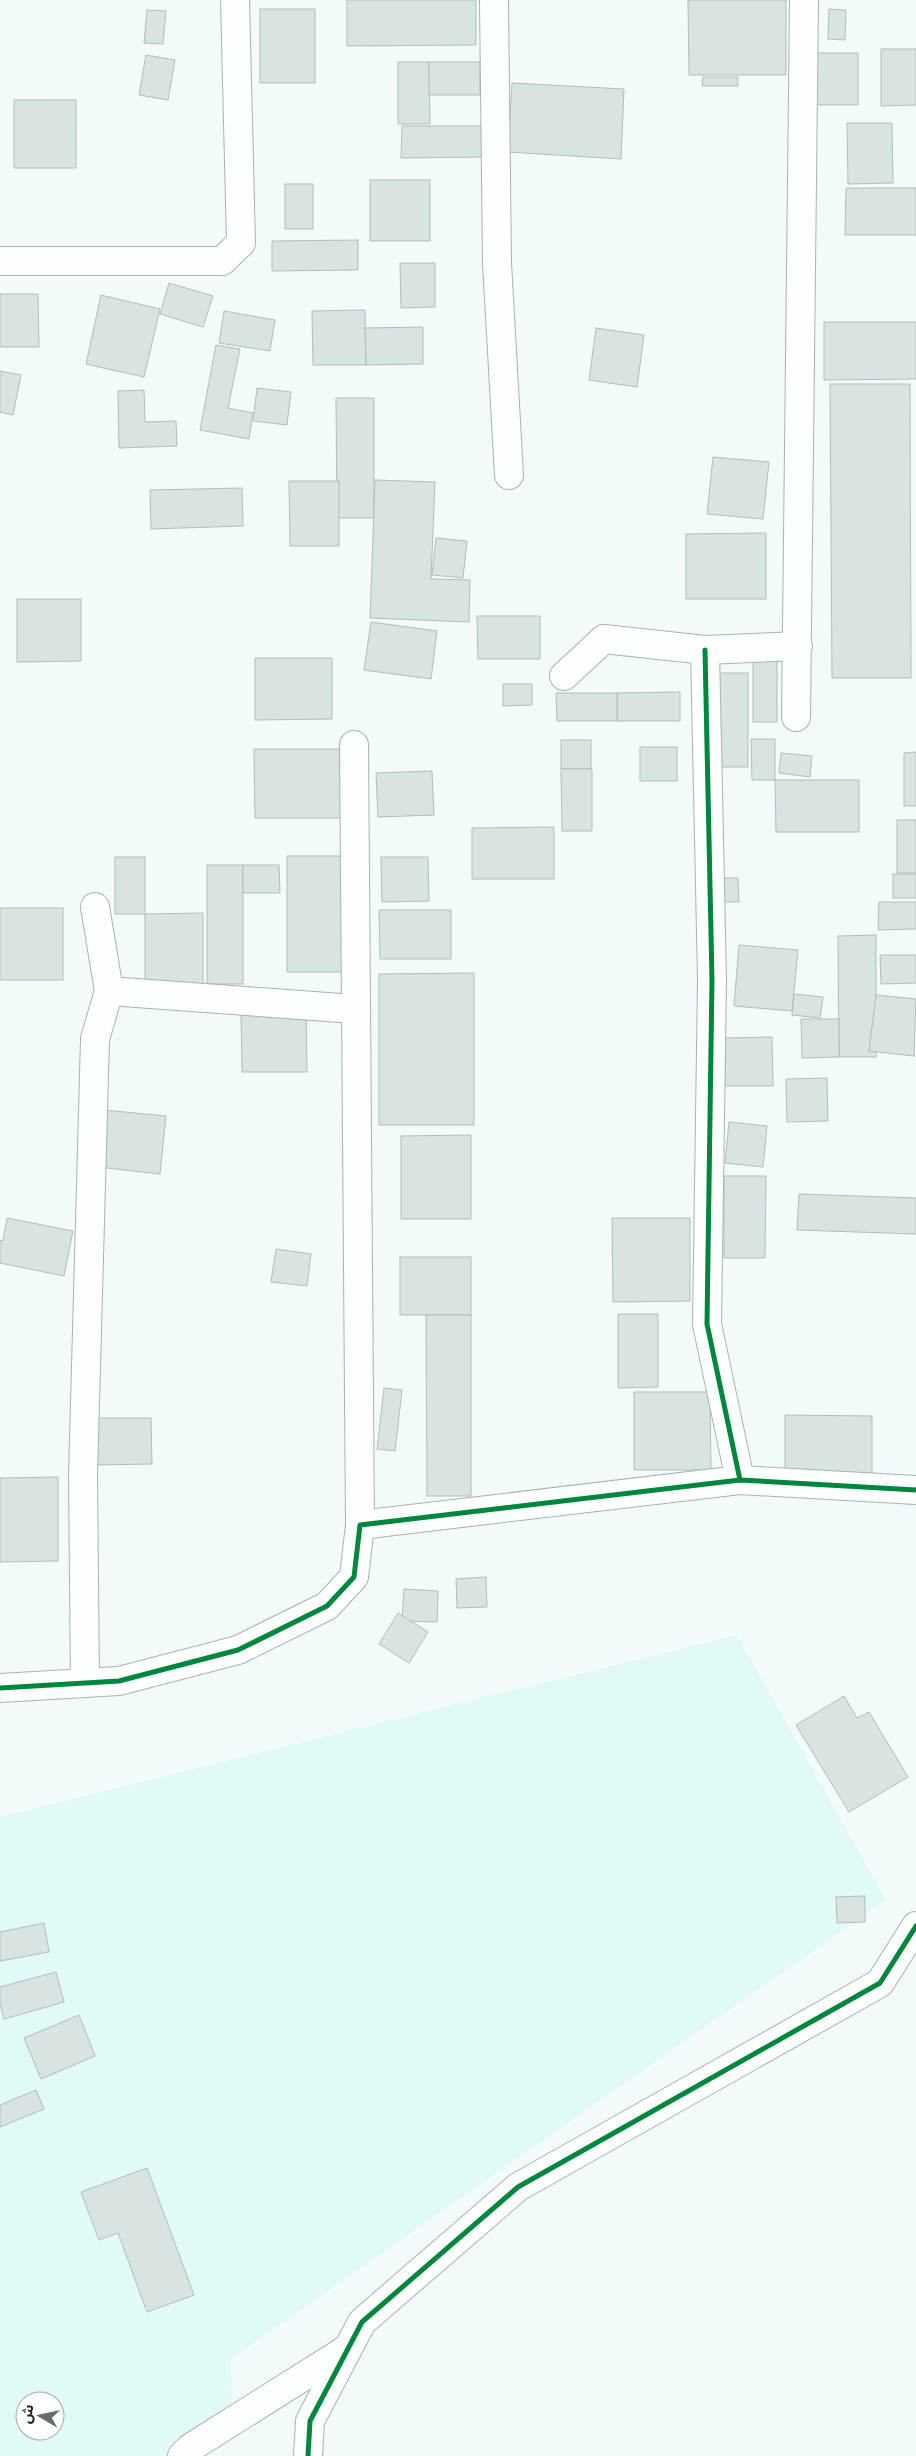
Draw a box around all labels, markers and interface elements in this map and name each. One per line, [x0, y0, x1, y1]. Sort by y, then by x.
north arrow [15, 2391, 65, 2441]
text: ش [17, 2403, 38, 2425]

